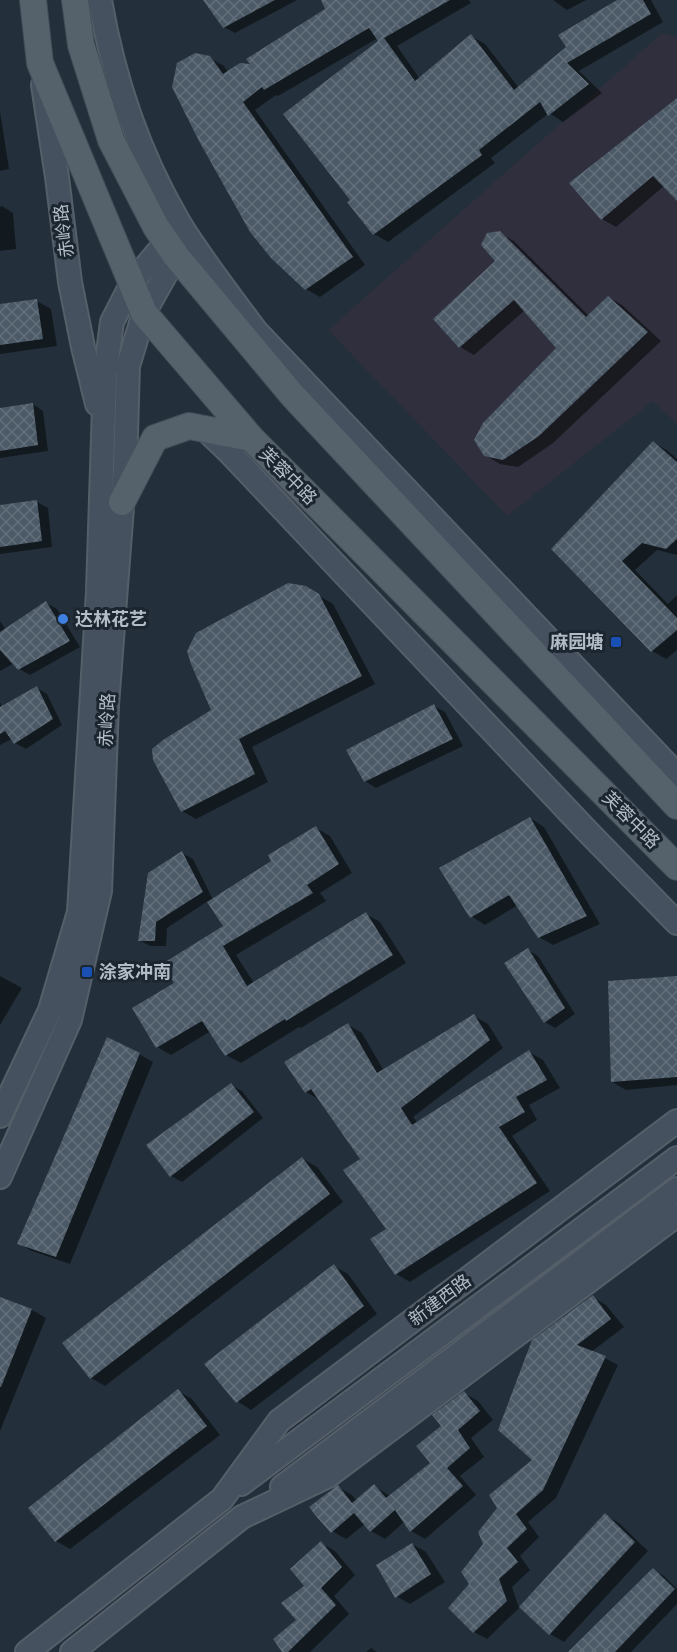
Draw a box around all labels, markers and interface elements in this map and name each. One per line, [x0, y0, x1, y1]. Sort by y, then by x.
street label: 赤岭路 [51, 203, 78, 259]
street label: 芙蓉中路 [255, 443, 321, 509]
place label: 达林花艺 [75, 609, 147, 630]
marker: 达林花艺 [56, 612, 70, 626]
place label: 麻园塘 [550, 632, 604, 653]
marker: 麻园塘 [609, 635, 623, 649]
street label: 赤岭路 [96, 693, 119, 748]
street label: 芙蓉中路 [598, 787, 664, 853]
place label: 涂家冲南 [99, 962, 171, 983]
marker: 涂家冲南 [80, 965, 94, 979]
street label: 新建西路 [405, 1270, 475, 1330]

